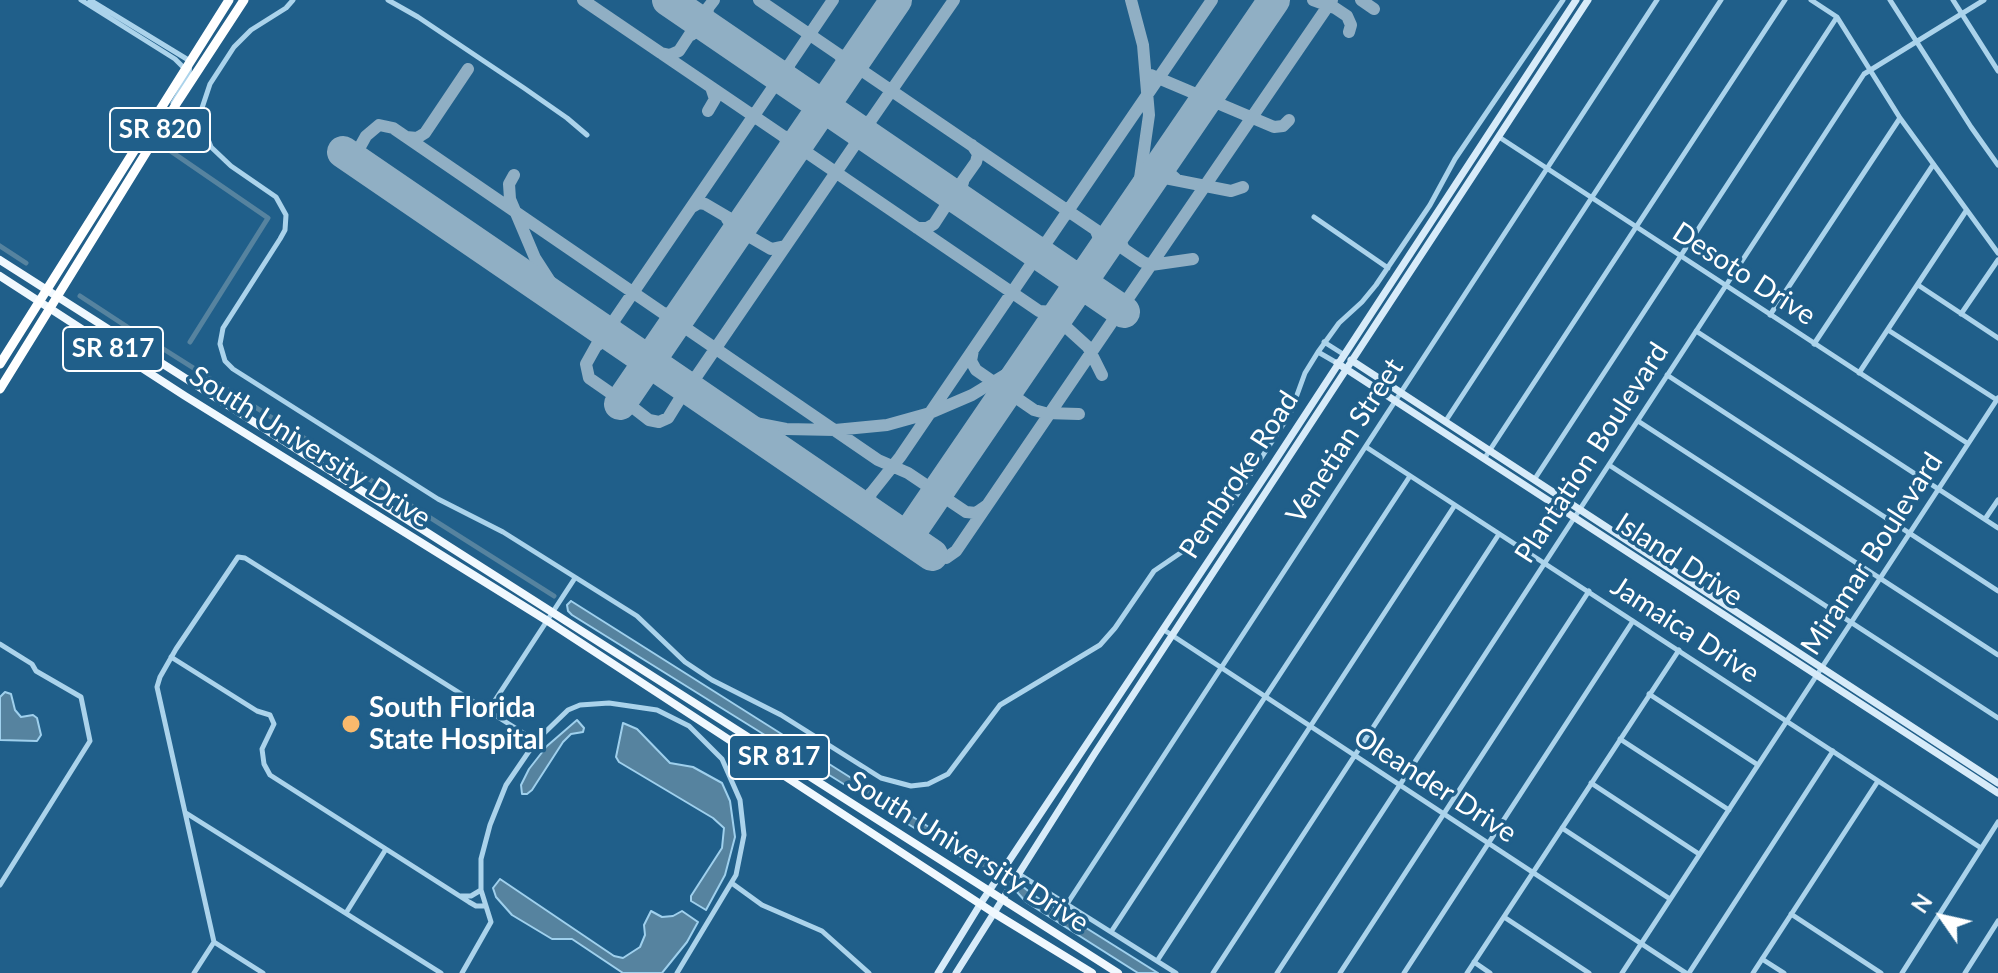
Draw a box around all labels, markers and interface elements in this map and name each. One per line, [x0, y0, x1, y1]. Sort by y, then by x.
road number: SR 820 [110, 108, 210, 152]
street label: Desoto Drive [1666, 215, 1822, 333]
road number: SR 817 [63, 327, 163, 371]
street label: Plantation Boulevard [1508, 336, 1676, 570]
street label: Venetian Street [1279, 352, 1411, 530]
street label: South University Drive [183, 359, 437, 535]
street label: Pembroke Road [1172, 385, 1306, 565]
street label: Miramar Boulevard [1794, 446, 1950, 662]
street label: Island Drive [1609, 506, 1749, 614]
street label: Jamaica Drive [1605, 570, 1765, 690]
place label: South Florida State Hospital [369, 691, 544, 757]
marker: South Florida State Hospital [340, 713, 362, 735]
street label: Oleander Drive [1347, 720, 1523, 850]
road number: SR 817 [729, 735, 829, 779]
street label: South University Drive [841, 764, 1095, 940]
north arrow [1902, 877, 1982, 957]
text: N [1906, 889, 1938, 918]

